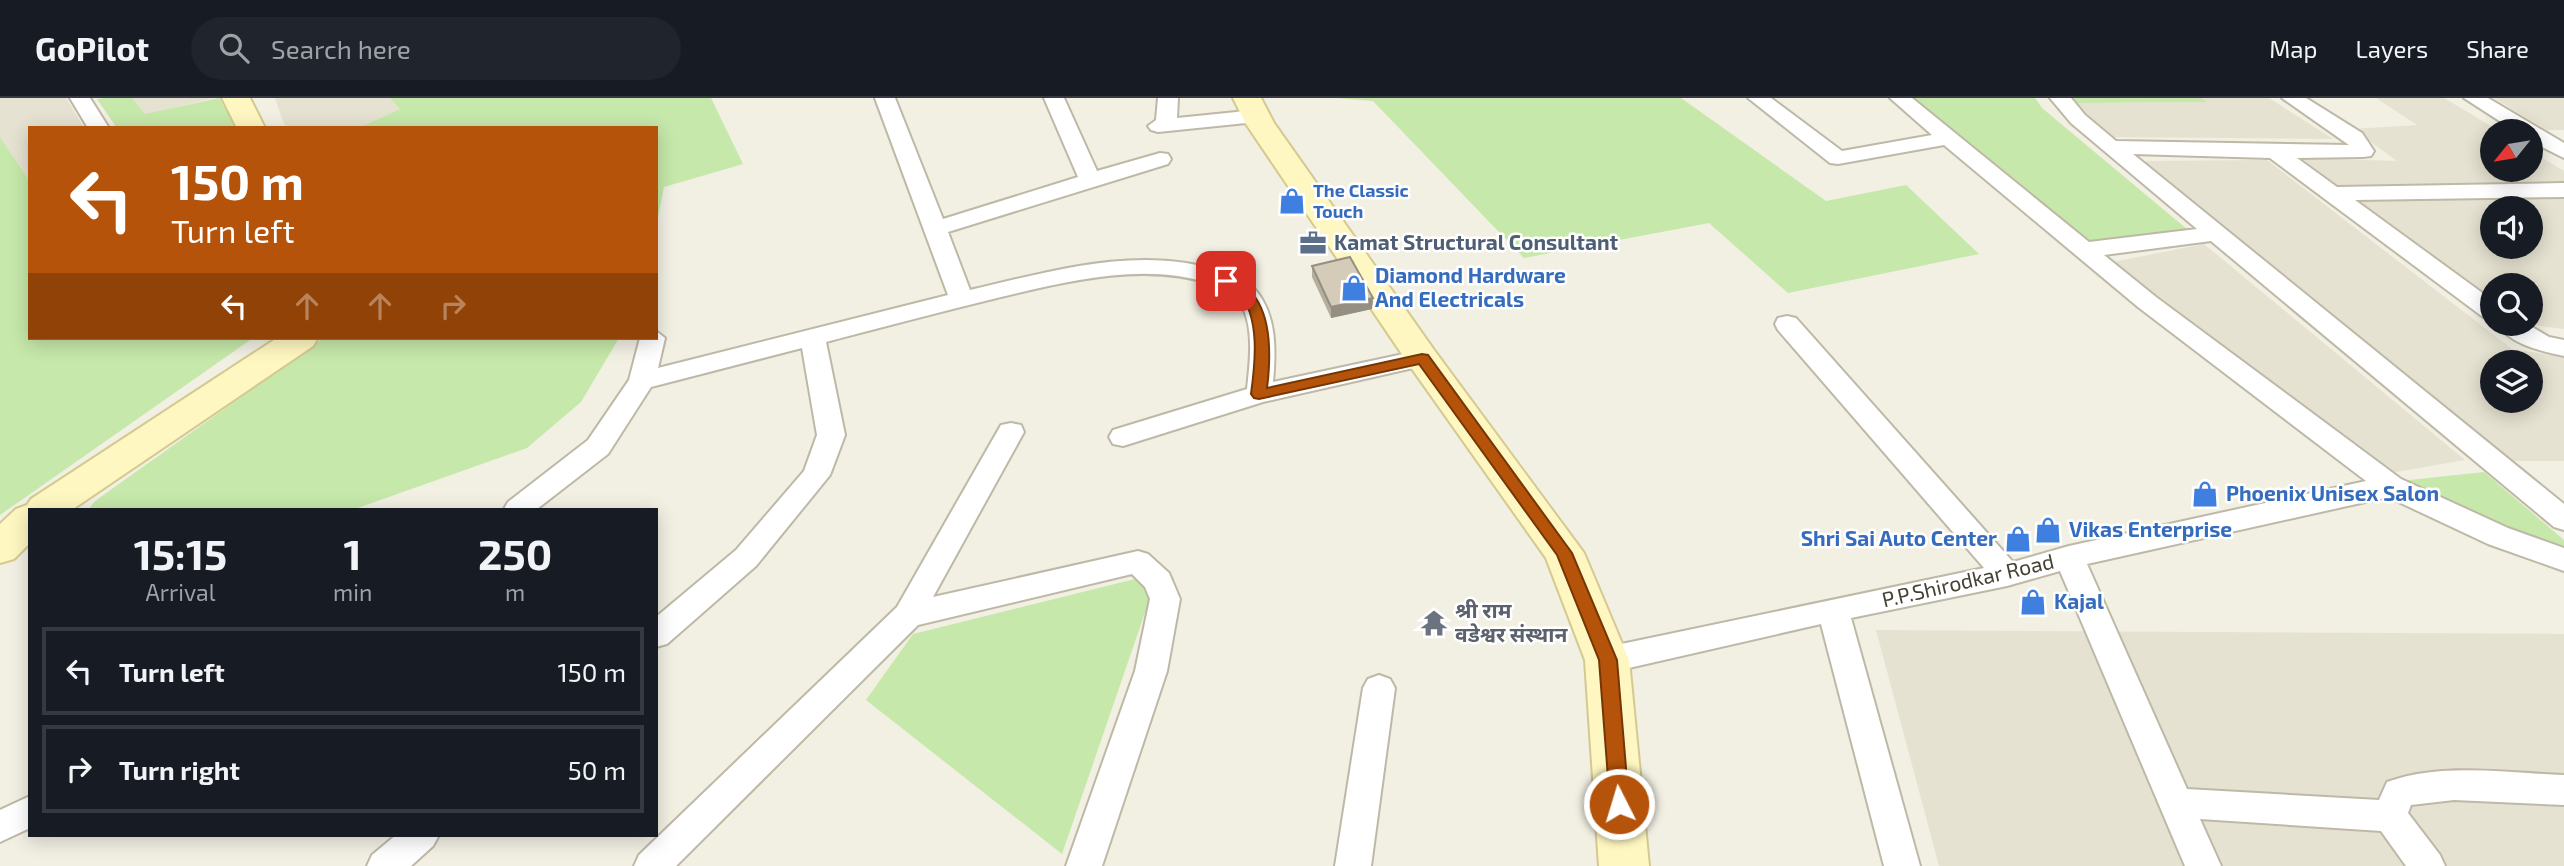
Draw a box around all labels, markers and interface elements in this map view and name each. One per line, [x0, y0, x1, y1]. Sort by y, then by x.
search box [191, 17, 681, 80]
text: GoPilot [35, 28, 149, 68]
icon: search [215, 29, 253, 67]
text: Search here [271, 33, 411, 64]
text: Map [2269, 34, 2317, 63]
text: Layers [2355, 34, 2428, 63]
text: Share [2466, 34, 2529, 63]
north arrow [2480, 119, 2543, 182]
map controls [2480, 119, 2543, 413]
text: 150 m [171, 151, 304, 210]
icon: left [56, 154, 147, 245]
place label: The Classic Touch [1313, 179, 1409, 222]
shop icon: The Classic Touch [1277, 186, 1307, 216]
button: sound [2480, 196, 2543, 259]
text: Turn left [171, 211, 295, 249]
office icon: Kamat Structural Consultant [1298, 228, 1328, 258]
place label: Kamat Structural Consultant [1334, 229, 1619, 254]
pin [1196, 251, 1256, 311]
icon: arrive [1207, 262, 1245, 300]
place label: Diamond Hardware And Electricals [1375, 262, 1566, 311]
shop icon: Diamond Hardware And Electricals [1339, 273, 1369, 303]
button: search [2480, 273, 2543, 336]
icon: left [215, 287, 253, 325]
icon: ahead [288, 287, 326, 325]
icon: ahead [361, 287, 399, 325]
icon: right [434, 287, 472, 325]
button: layers [2480, 350, 2543, 413]
shop icon: Phoenix Unisex Salon [2190, 479, 2220, 509]
place label: Phoenix Unisex Salon [2226, 480, 2439, 505]
shop icon: Vikas Enterprise [2033, 515, 2063, 545]
place label: Vikas Enterprise [2069, 516, 2232, 541]
shop icon: Shri Sai Auto Center [2003, 524, 2033, 554]
place label: Shri Sai Auto Center [1801, 525, 1997, 550]
text: 15:15 [134, 528, 227, 578]
text: 1 [344, 528, 362, 578]
text: 250 [478, 528, 552, 578]
street label: P.P.Shirodkar Road [1879, 548, 2056, 611]
text: Arrival [146, 578, 216, 606]
text: min [333, 578, 372, 606]
text: m [505, 578, 525, 606]
shop icon: Kajal [2018, 587, 2048, 617]
place label: Kajal [2054, 588, 2104, 613]
place label: श्री राम वडेश्वर संस्थान [1455, 597, 1568, 646]
temple icon: श्री राम वडेश्वर संस्थान [1419, 608, 1449, 638]
icon: left [60, 652, 98, 690]
text: Turn left [119, 656, 225, 687]
text: 150 m [557, 656, 626, 687]
icon: right [60, 750, 98, 788]
text: Turn right [119, 754, 240, 785]
text: 50 m [568, 754, 626, 785]
position arrow [1582, 767, 1656, 841]

